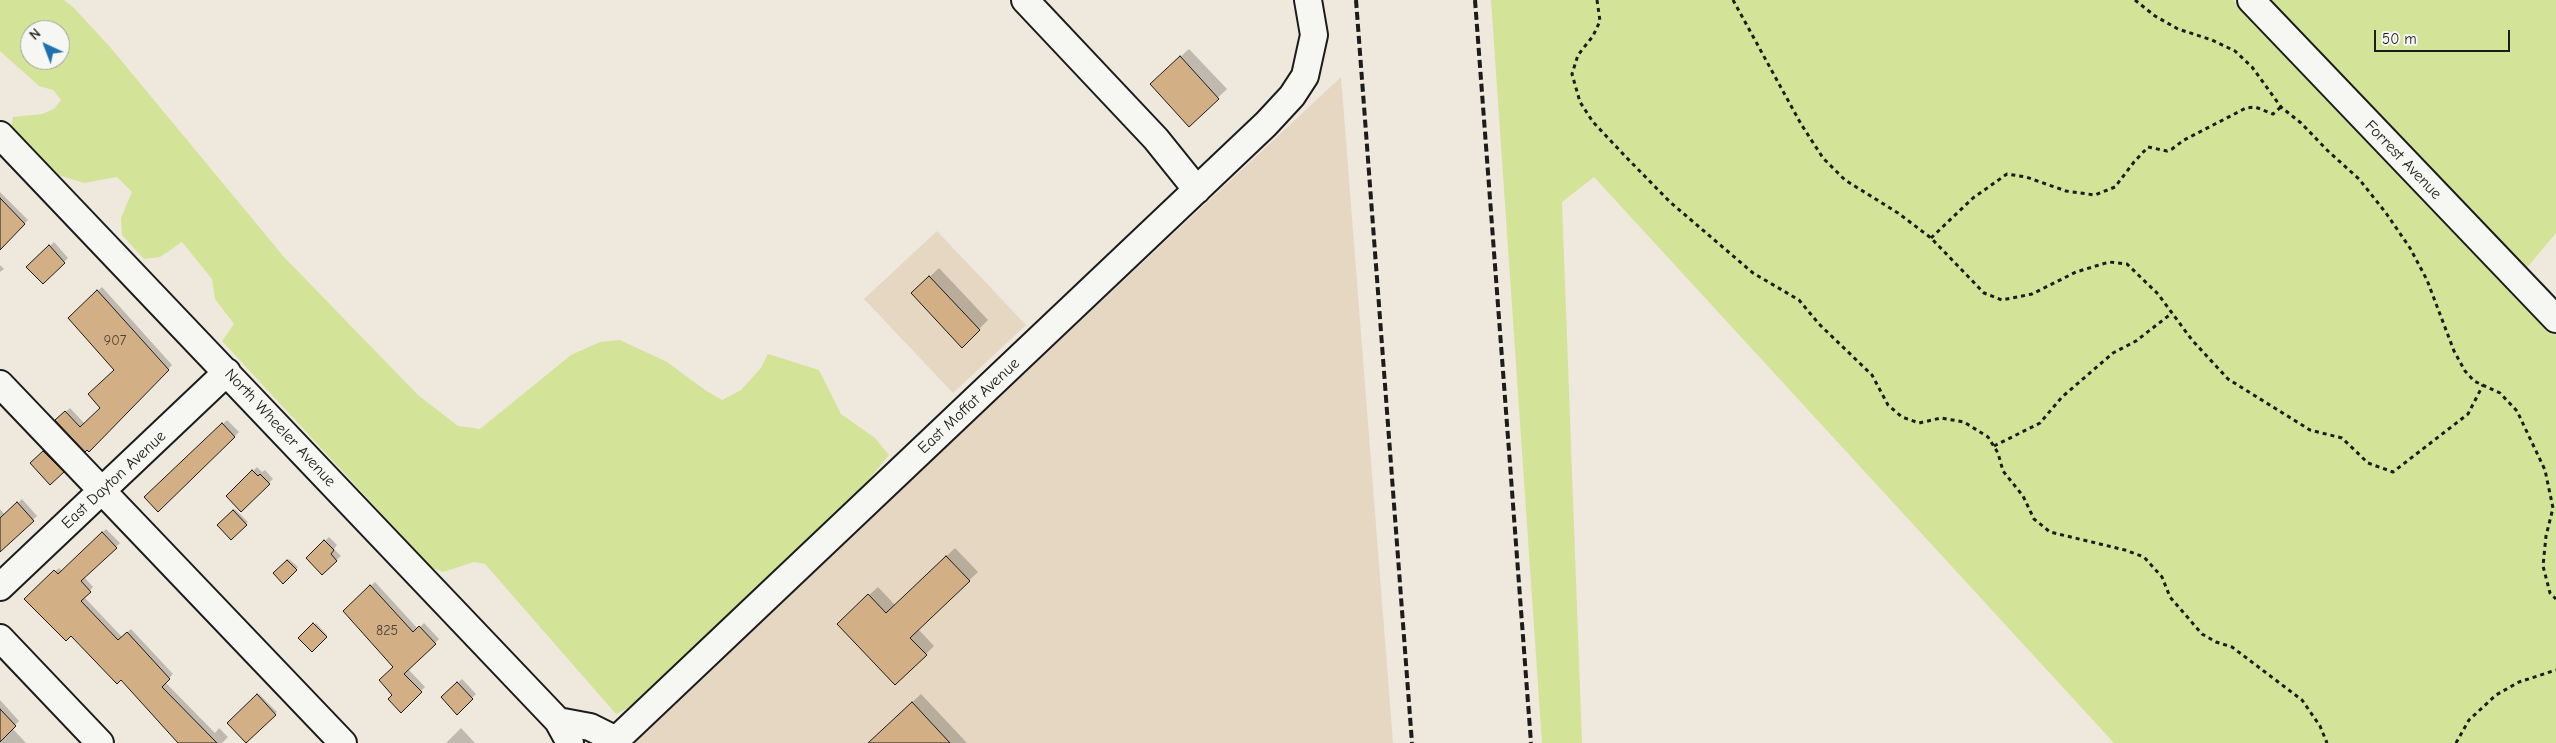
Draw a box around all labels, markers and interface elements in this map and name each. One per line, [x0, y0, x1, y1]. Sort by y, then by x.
north arrow [20, 20, 70, 70]
scale bar [2376, 20, 2512, 52]
text: N [26, 25, 44, 44]
text: 50 m [2382, 30, 2417, 48]
street label: Forrest Avenue [2360, 116, 2446, 204]
house number: 907 [104, 333, 126, 349]
street label: East Moffat Avenue [914, 354, 1024, 458]
street label: North Wheeler Avenue [220, 365, 340, 491]
street label: East Dayton Avenue [58, 427, 170, 533]
house number: 825 [376, 623, 398, 639]

